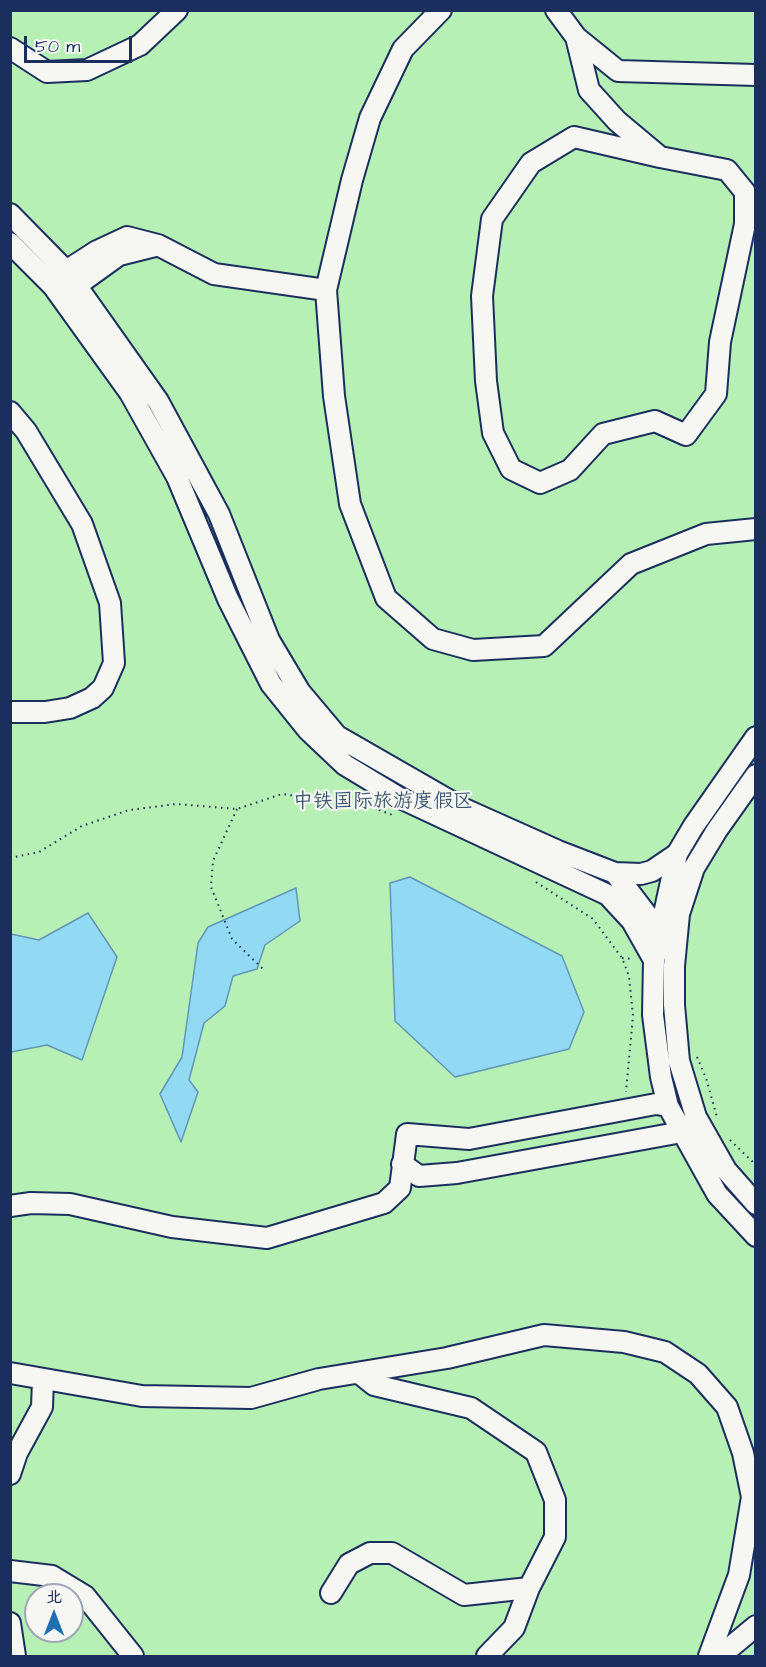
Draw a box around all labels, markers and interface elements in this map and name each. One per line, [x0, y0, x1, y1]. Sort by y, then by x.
scale bar [27, 24, 135, 62]
text: 50 m [35, 34, 80, 59]
park label: 中铁国际旅游度假区 [293, 791, 473, 815]
north arrow [24, 1583, 84, 1643]
text: 北 [46, 1586, 62, 1608]

